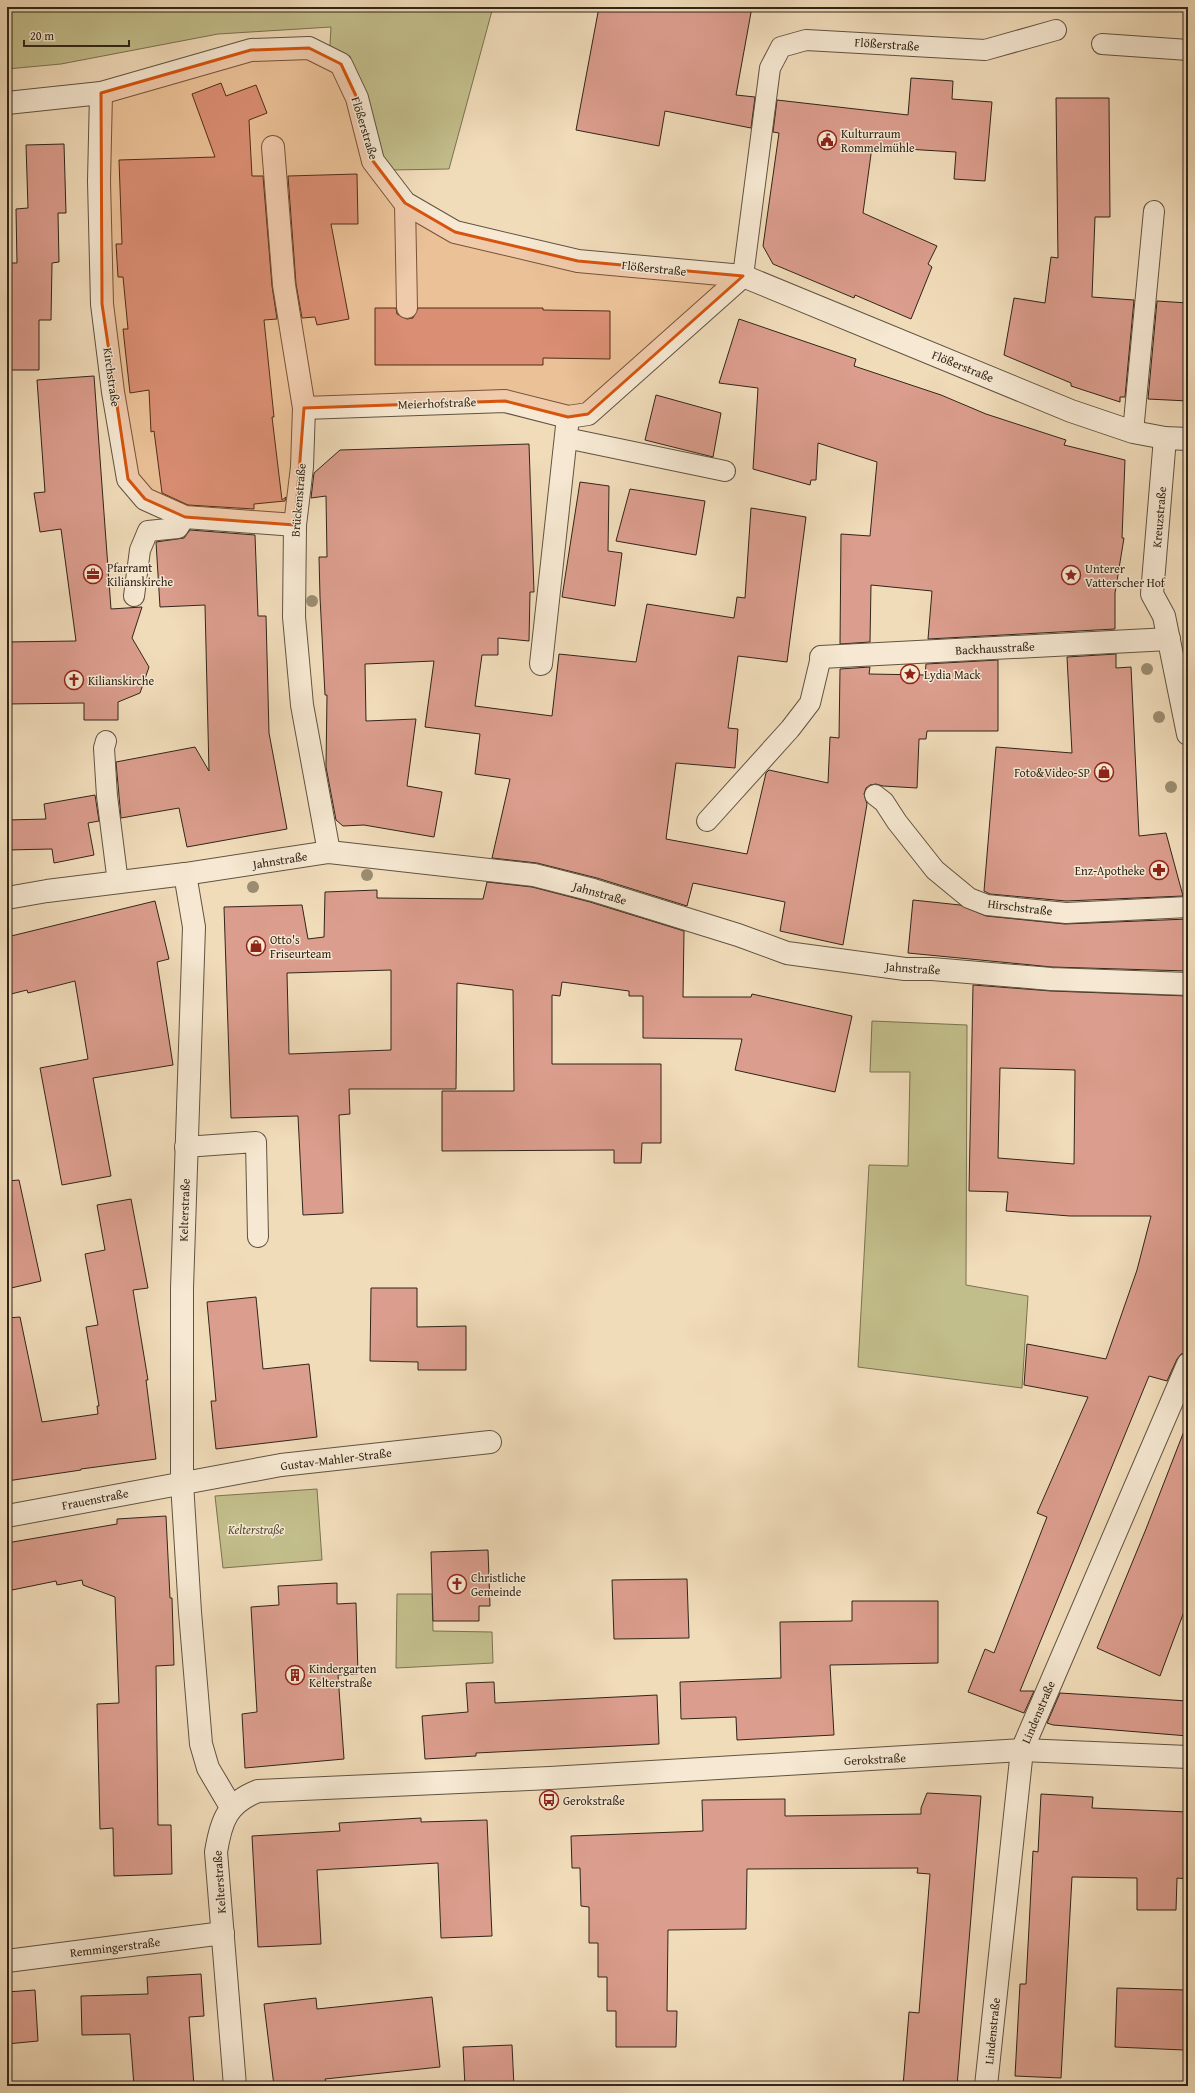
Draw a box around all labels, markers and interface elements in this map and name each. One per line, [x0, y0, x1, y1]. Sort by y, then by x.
scale bar [24, 22, 129, 48]
text: 20 m [30, 27, 54, 44]
street label: Flößerstraße [854, 33, 920, 55]
street label: Flößerstraße [347, 94, 383, 162]
place label: Kulturraum Rommelmühle [841, 125, 915, 156]
public building icon: Kulturraum Rommelmühle [816, 129, 838, 151]
street label: Flößerstraße [621, 256, 688, 280]
street label: Kirchstraße [99, 346, 125, 408]
street label: Flößerstraße [930, 346, 997, 386]
street label: Meierhofstraße [398, 393, 477, 413]
street label: Brückenstraße [286, 462, 310, 537]
street label: Kreuzstraße [1148, 485, 1170, 548]
place label: Pfarramt Kilianskirche [107, 559, 173, 590]
place label: Unterer Vatterscher Hof [1085, 560, 1166, 591]
office icon: Pfarramt Kilianskirche [82, 563, 104, 585]
place icon: Unterer Vatterscher Hof [1060, 564, 1082, 586]
street label: Backhausstraße [955, 637, 1036, 659]
place icon: Lydia Mack [899, 663, 921, 685]
place label: Lydia Mack [924, 666, 982, 683]
church icon: Kilianskirche [63, 669, 85, 691]
place label: Kilianskirche [88, 672, 154, 689]
shop icon: Foto&Video-SP [1093, 761, 1115, 783]
place label: Foto&Video-SP [1014, 764, 1090, 781]
street label: Jahnstraße [249, 847, 309, 873]
pharmacy icon: Enz-Apotheke [1148, 859, 1170, 881]
place label: Enz-Apotheke [1075, 862, 1145, 879]
street label: Jahnstraße [569, 877, 629, 909]
street label: Hirschstraße [987, 895, 1054, 919]
place label: Otto's Friseurteam [270, 931, 332, 962]
shop icon: Otto's Friseurteam [245, 935, 267, 957]
street label: Jahnstraße [883, 957, 941, 978]
street label: Kelterstraße [174, 1178, 194, 1242]
street label: Gustav-Mahler-Straße [280, 1444, 393, 1474]
street label: Frauenstraße [60, 1484, 130, 1514]
park label: Kelterstraße [227, 1521, 284, 1538]
place label: Christliche Gemeinde [471, 1569, 526, 1600]
church icon: Christliche Gemeinde [446, 1573, 468, 1595]
place label: Kindergarten Kelterstraße [309, 1660, 377, 1691]
building icon: Kindergarten Kelterstraße [284, 1664, 306, 1686]
street label: Lindenstraße [1017, 1678, 1059, 1746]
street label: Gerokstraße [844, 1749, 907, 1769]
bus stop icon: Gerokstraße [538, 1789, 560, 1811]
place label: Gerokstraße [563, 1792, 625, 1809]
street label: Kelterstraße [208, 1850, 230, 1914]
street label: Remmingerstraße [69, 1933, 162, 1961]
street label: Lindenstraße [980, 1996, 1004, 2065]

